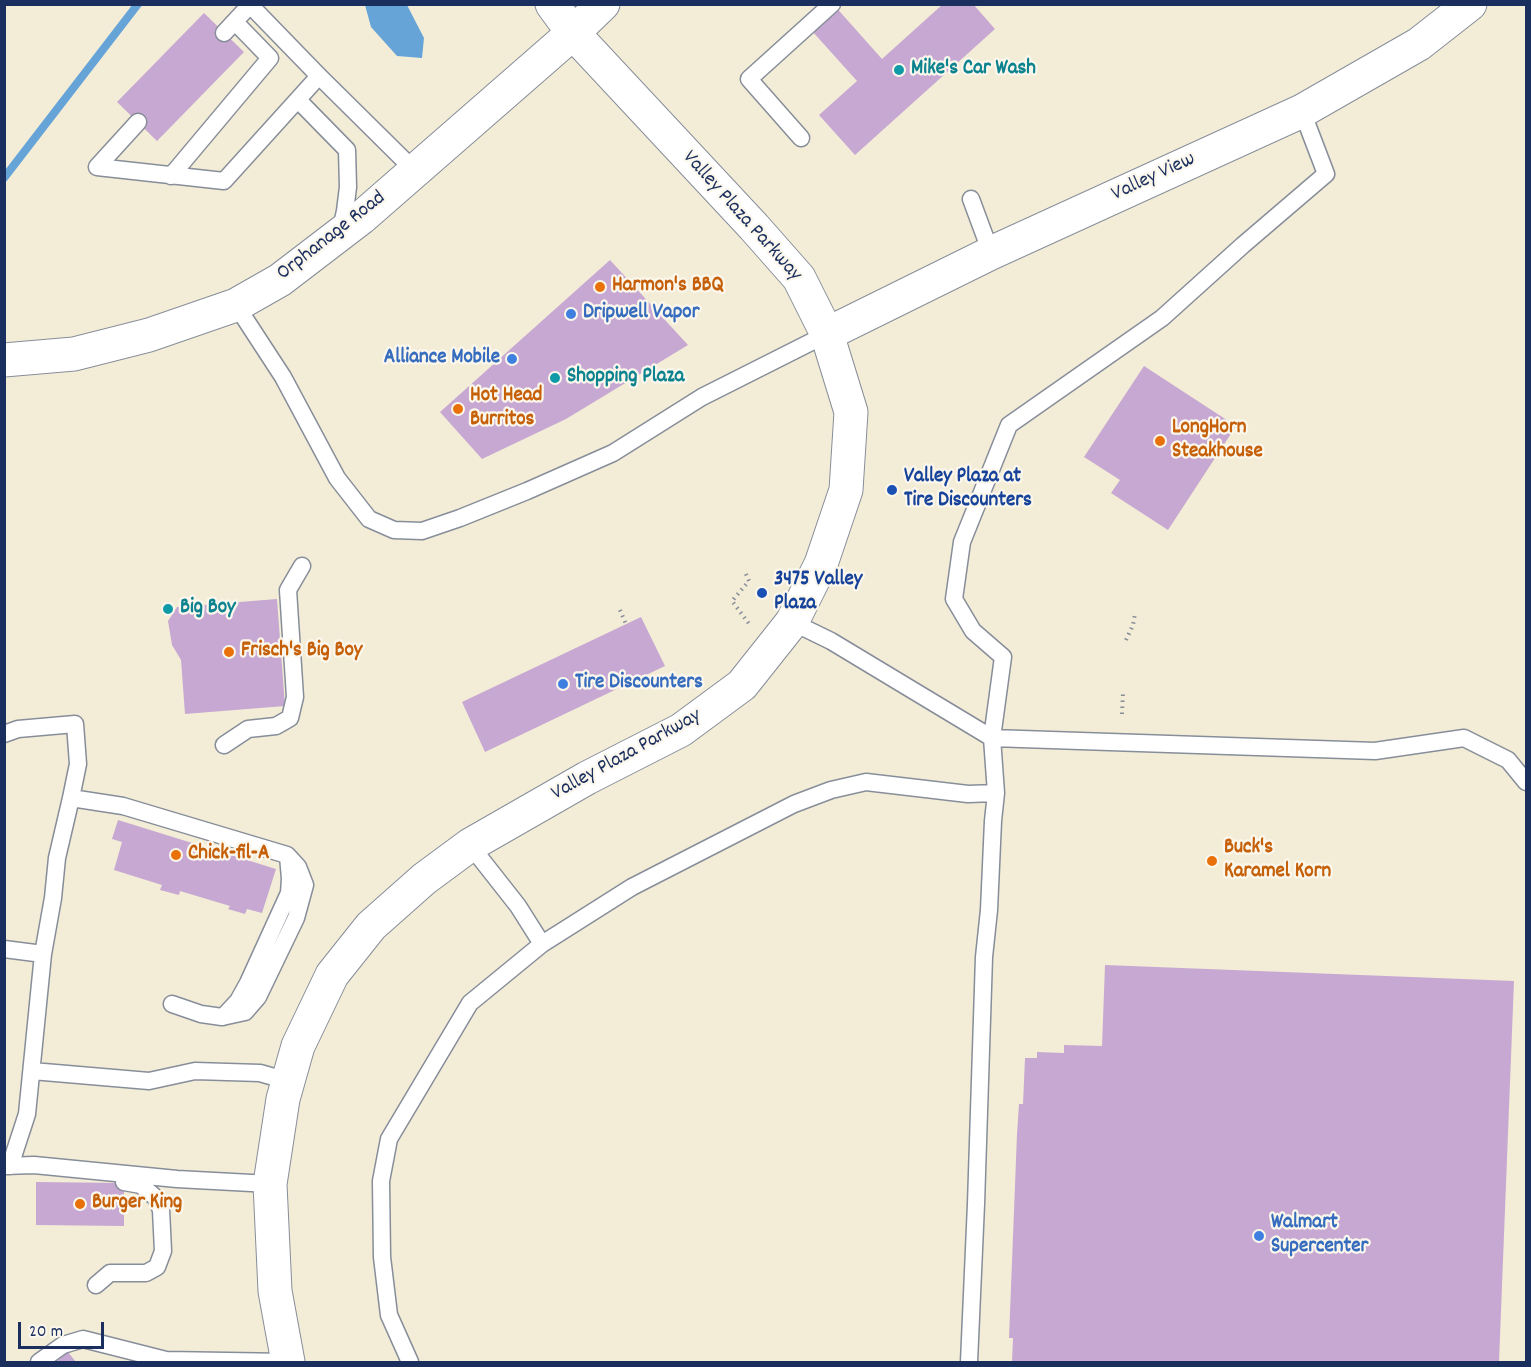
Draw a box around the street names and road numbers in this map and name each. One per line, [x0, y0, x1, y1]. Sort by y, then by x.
street label: Valley Plaza Parkway [676, 146, 806, 288]
street label: Valley View [1108, 148, 1200, 208]
street label: Orphanage Road [273, 187, 391, 287]
street label: Valley Plaza Parkway [548, 704, 706, 808]

